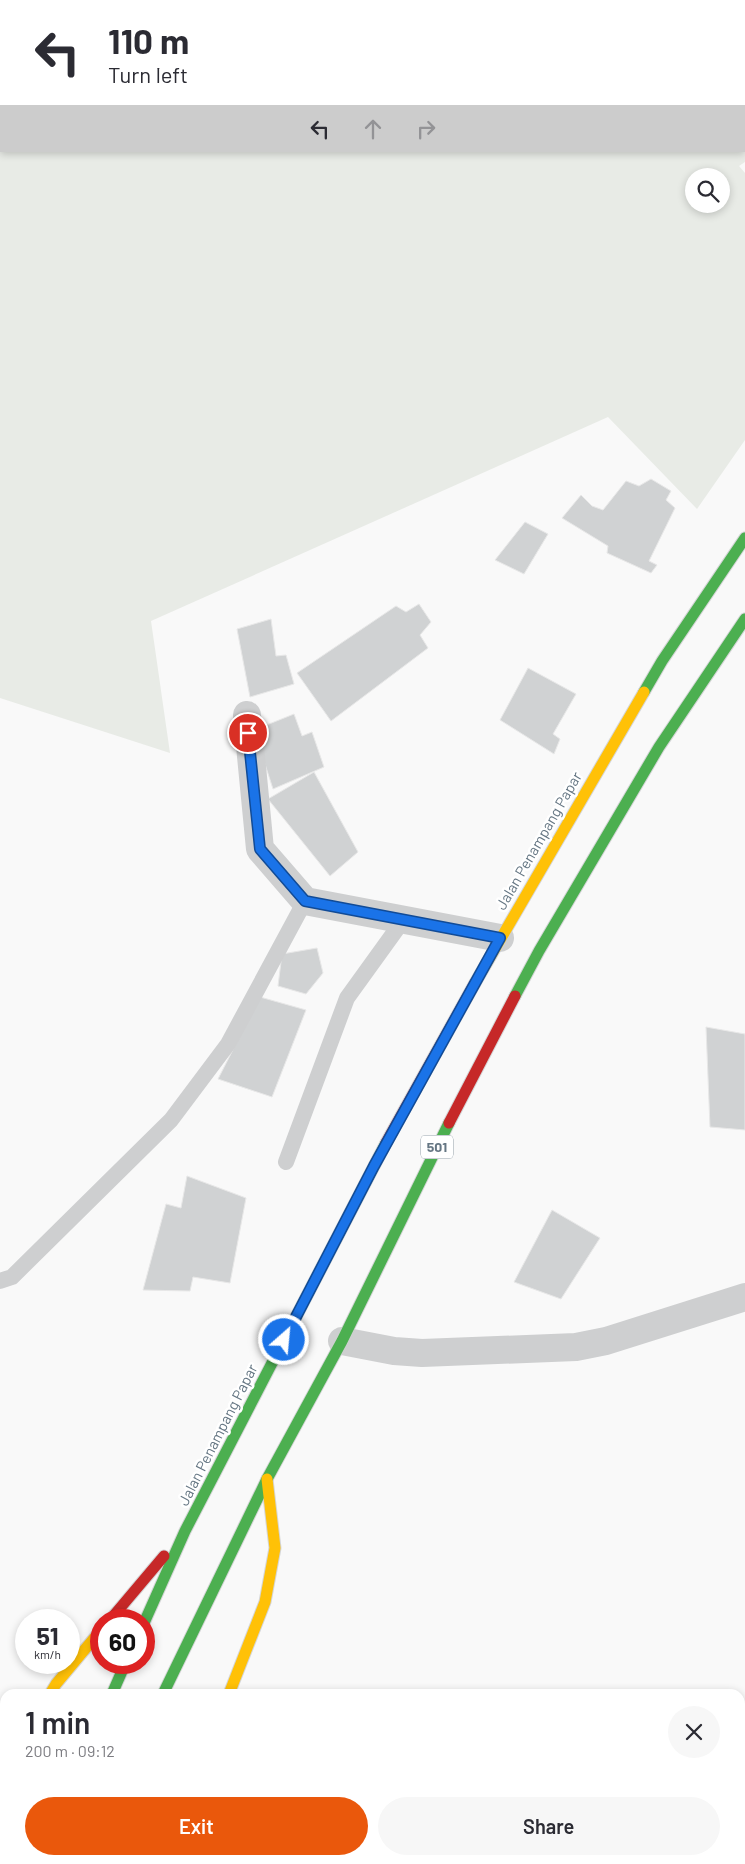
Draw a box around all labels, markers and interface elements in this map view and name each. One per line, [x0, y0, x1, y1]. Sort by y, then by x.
text: 110 m [108, 19, 189, 61]
icon: left [25, 20, 90, 85]
text: Turn left [108, 61, 188, 87]
icon: left [306, 115, 334, 143]
icon: ahead [359, 115, 387, 143]
icon: right [412, 115, 440, 143]
map controls [685, 168, 730, 213]
button: search [685, 168, 730, 213]
pin [227, 712, 269, 754]
icon: arrive [234, 719, 262, 747]
street label: Jalan Penampang Papar [491, 768, 585, 913]
road number: 501 [421, 1136, 453, 1158]
position arrow [257, 1313, 309, 1365]
street label: Jalan Penampang Papar [174, 1360, 261, 1508]
speed limit sign: 60 [90, 1609, 155, 1674]
text: 51 [36, 1620, 59, 1650]
text: km/h [34, 1647, 61, 1661]
text: 1 min [25, 1704, 90, 1740]
button: close [668, 1706, 720, 1758]
text: 200 m · 09:12 [25, 1741, 115, 1760]
button: Exit [25, 1797, 368, 1855]
button: Share [378, 1797, 720, 1855]

